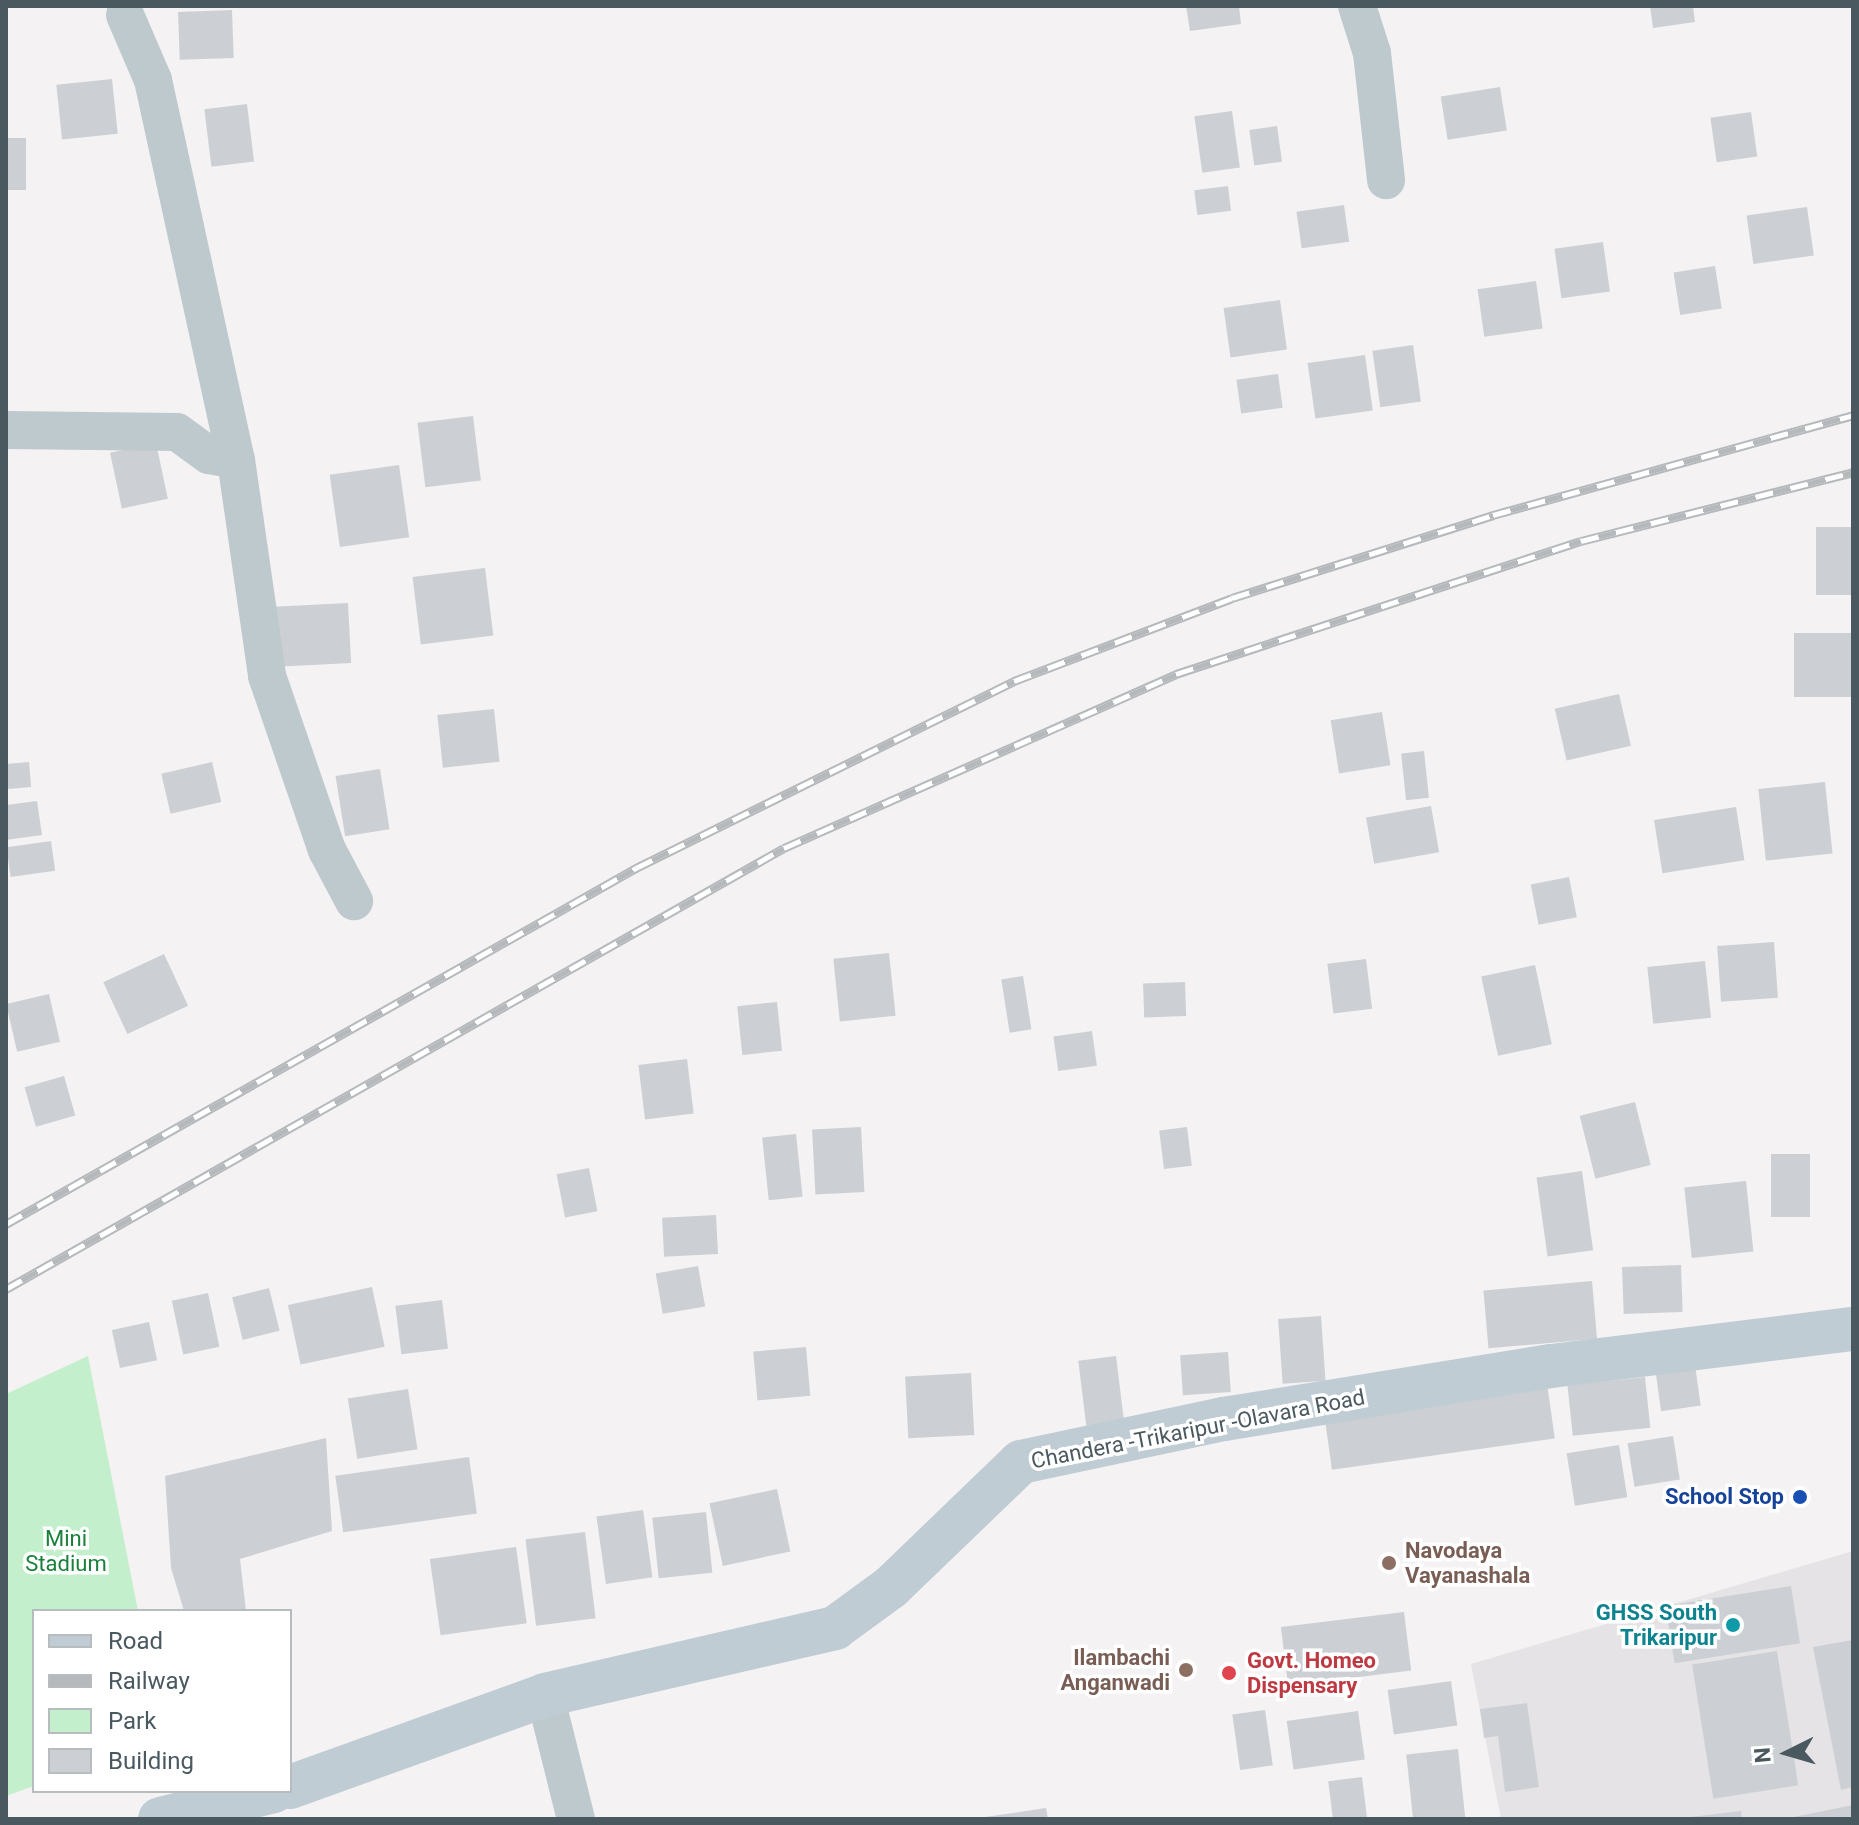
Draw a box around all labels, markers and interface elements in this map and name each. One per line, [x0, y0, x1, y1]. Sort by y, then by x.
street label: Chandera -Trikaripur -Olavara Road [1029, 1384, 1367, 1474]
place label: School Stop [1665, 1484, 1784, 1510]
marker: School Stop [1791, 1488, 1809, 1506]
park label: Mini Stadium [25, 1525, 107, 1576]
place label: Navodaya Vayanashala [1405, 1537, 1530, 1588]
marker: Navodaya Vayanashala [1380, 1554, 1398, 1572]
place label: GHSS South Trikaripur [1596, 1599, 1717, 1650]
legend [32, 1609, 292, 1793]
marker: GHSS South Trikaripur [1724, 1616, 1742, 1634]
text: Road [108, 1627, 163, 1655]
place label: Ilambachi Anganwadi [1060, 1644, 1170, 1696]
place label: Govt. Homeo Dispensary [1247, 1647, 1376, 1698]
marker: Ilambachi Anganwadi [1177, 1661, 1195, 1679]
marker: Govt. Homeo Dispensary [1218, 1662, 1240, 1684]
text: Railway [108, 1667, 190, 1695]
text: Park [108, 1707, 156, 1735]
north arrow [1747, 1713, 1827, 1793]
text: N [1749, 1746, 1776, 1764]
text: Building [108, 1747, 194, 1775]

